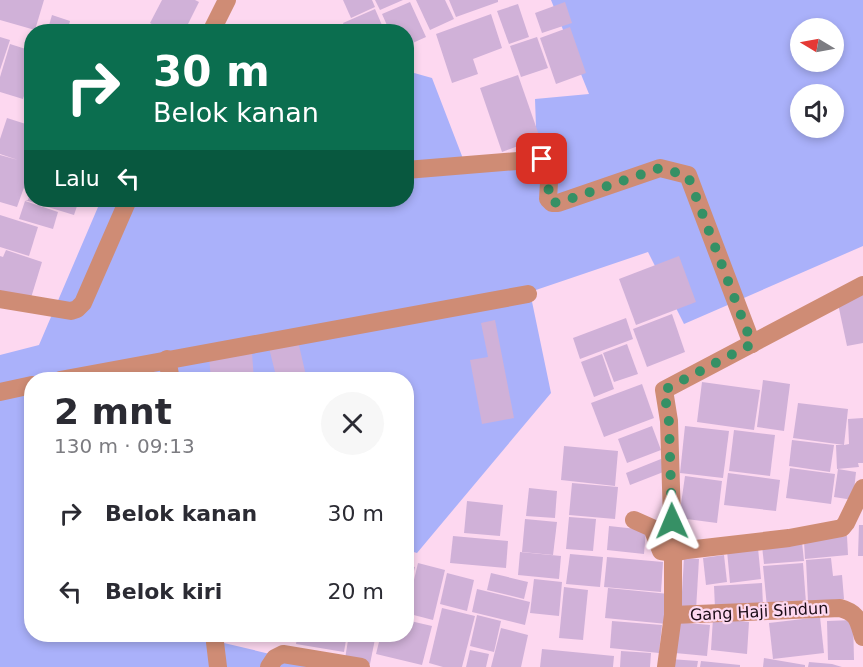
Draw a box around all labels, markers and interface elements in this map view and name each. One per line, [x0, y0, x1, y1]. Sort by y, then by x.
north arrow [790, 18, 844, 72]
map controls [790, 18, 844, 138]
text: 30 m [153, 47, 270, 96]
icon: right [54, 48, 132, 126]
button: sound [790, 84, 844, 138]
text: Belok kanan [153, 97, 319, 128]
pin [516, 133, 567, 184]
icon: arrive [525, 142, 558, 175]
icon: left [112, 162, 145, 195]
text: Lalu [54, 166, 100, 191]
text: 2 mnt [54, 391, 172, 432]
button: close [321, 392, 384, 455]
text: 130 m · 09:13 [54, 434, 195, 458]
position arrow [640, 489, 704, 553]
icon: right [54, 497, 87, 530]
text: Belok kanan [105, 501, 257, 526]
text: 30 m [328, 501, 384, 526]
icon: left [54, 575, 87, 608]
text: Belok kiri [105, 579, 222, 604]
text: 20 m [328, 579, 384, 604]
street label: Gang Haji Sindun [689, 598, 829, 625]

